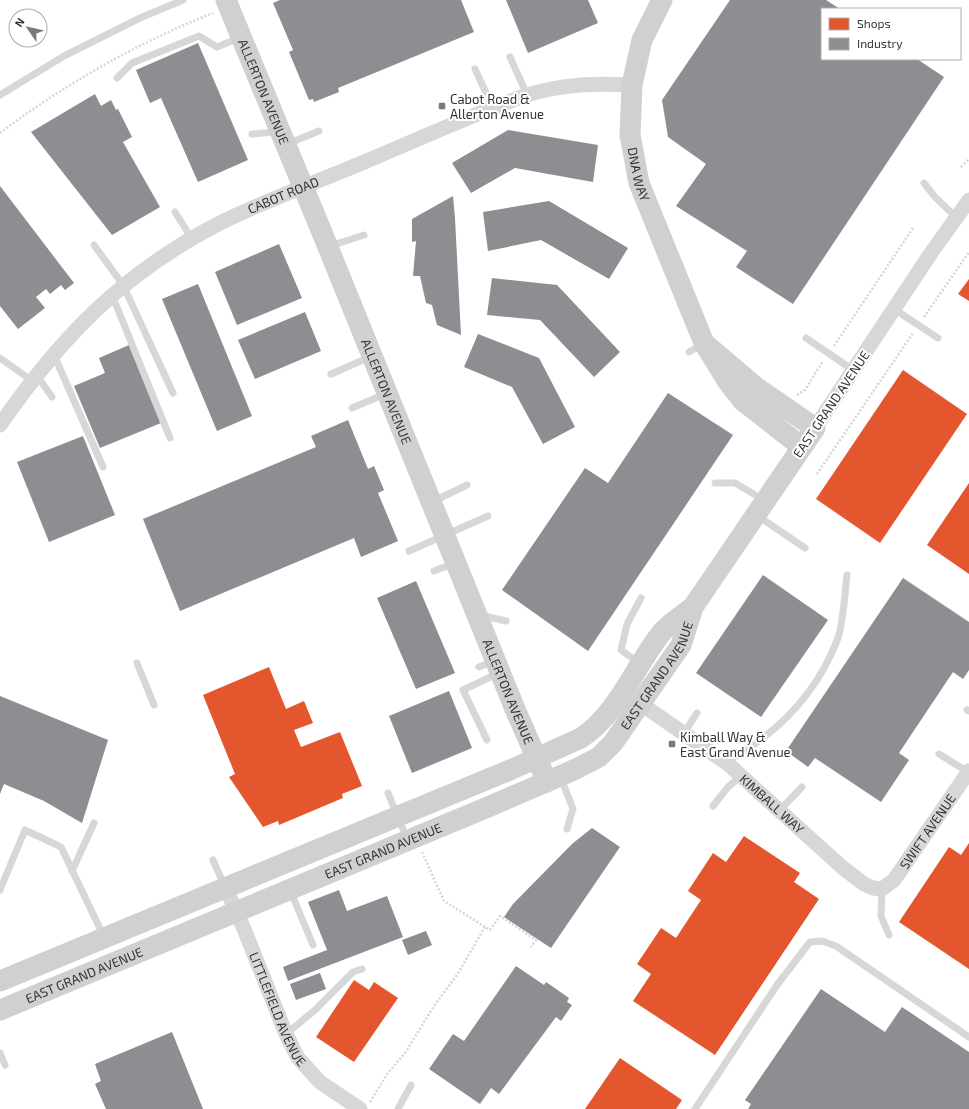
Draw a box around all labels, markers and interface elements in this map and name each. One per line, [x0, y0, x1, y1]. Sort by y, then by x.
north arrow [8, 8, 48, 48]
legend [821, 8, 961, 60]
text: N [12, 15, 27, 29]
text: Shops [857, 16, 891, 30]
street label: ALLERTON AVENUE [235, 36, 293, 147]
text: Industry [857, 36, 903, 50]
place label: Cabot Road & Allerton Avenue [450, 91, 544, 122]
marker: Cabot Road & Allerton Avenue [437, 101, 447, 111]
street label: DNA WAY [624, 146, 654, 204]
street label: CABOT ROAD [245, 173, 321, 217]
street label: ALLERTON AVENUE [358, 336, 415, 447]
street label: EAST GRAND AVENUE [789, 348, 873, 460]
street label: EAST GRAND AVENUE [617, 619, 696, 733]
street label: ALLERTON AVENUE [479, 637, 537, 747]
place label: Kimball Way & East Grand Avenue [680, 729, 791, 760]
marker: Kimball Way & East Grand Avenue [667, 739, 677, 749]
street label: KIMBALL WAY [736, 771, 808, 837]
street label: SWIFT AVENUE [896, 791, 959, 872]
street label: EAST GRAND AVENUE [322, 819, 444, 882]
street label: EAST GRAND AVENUE [23, 944, 145, 1007]
street label: LITTLEFIELD AVENUE [246, 950, 310, 1070]

